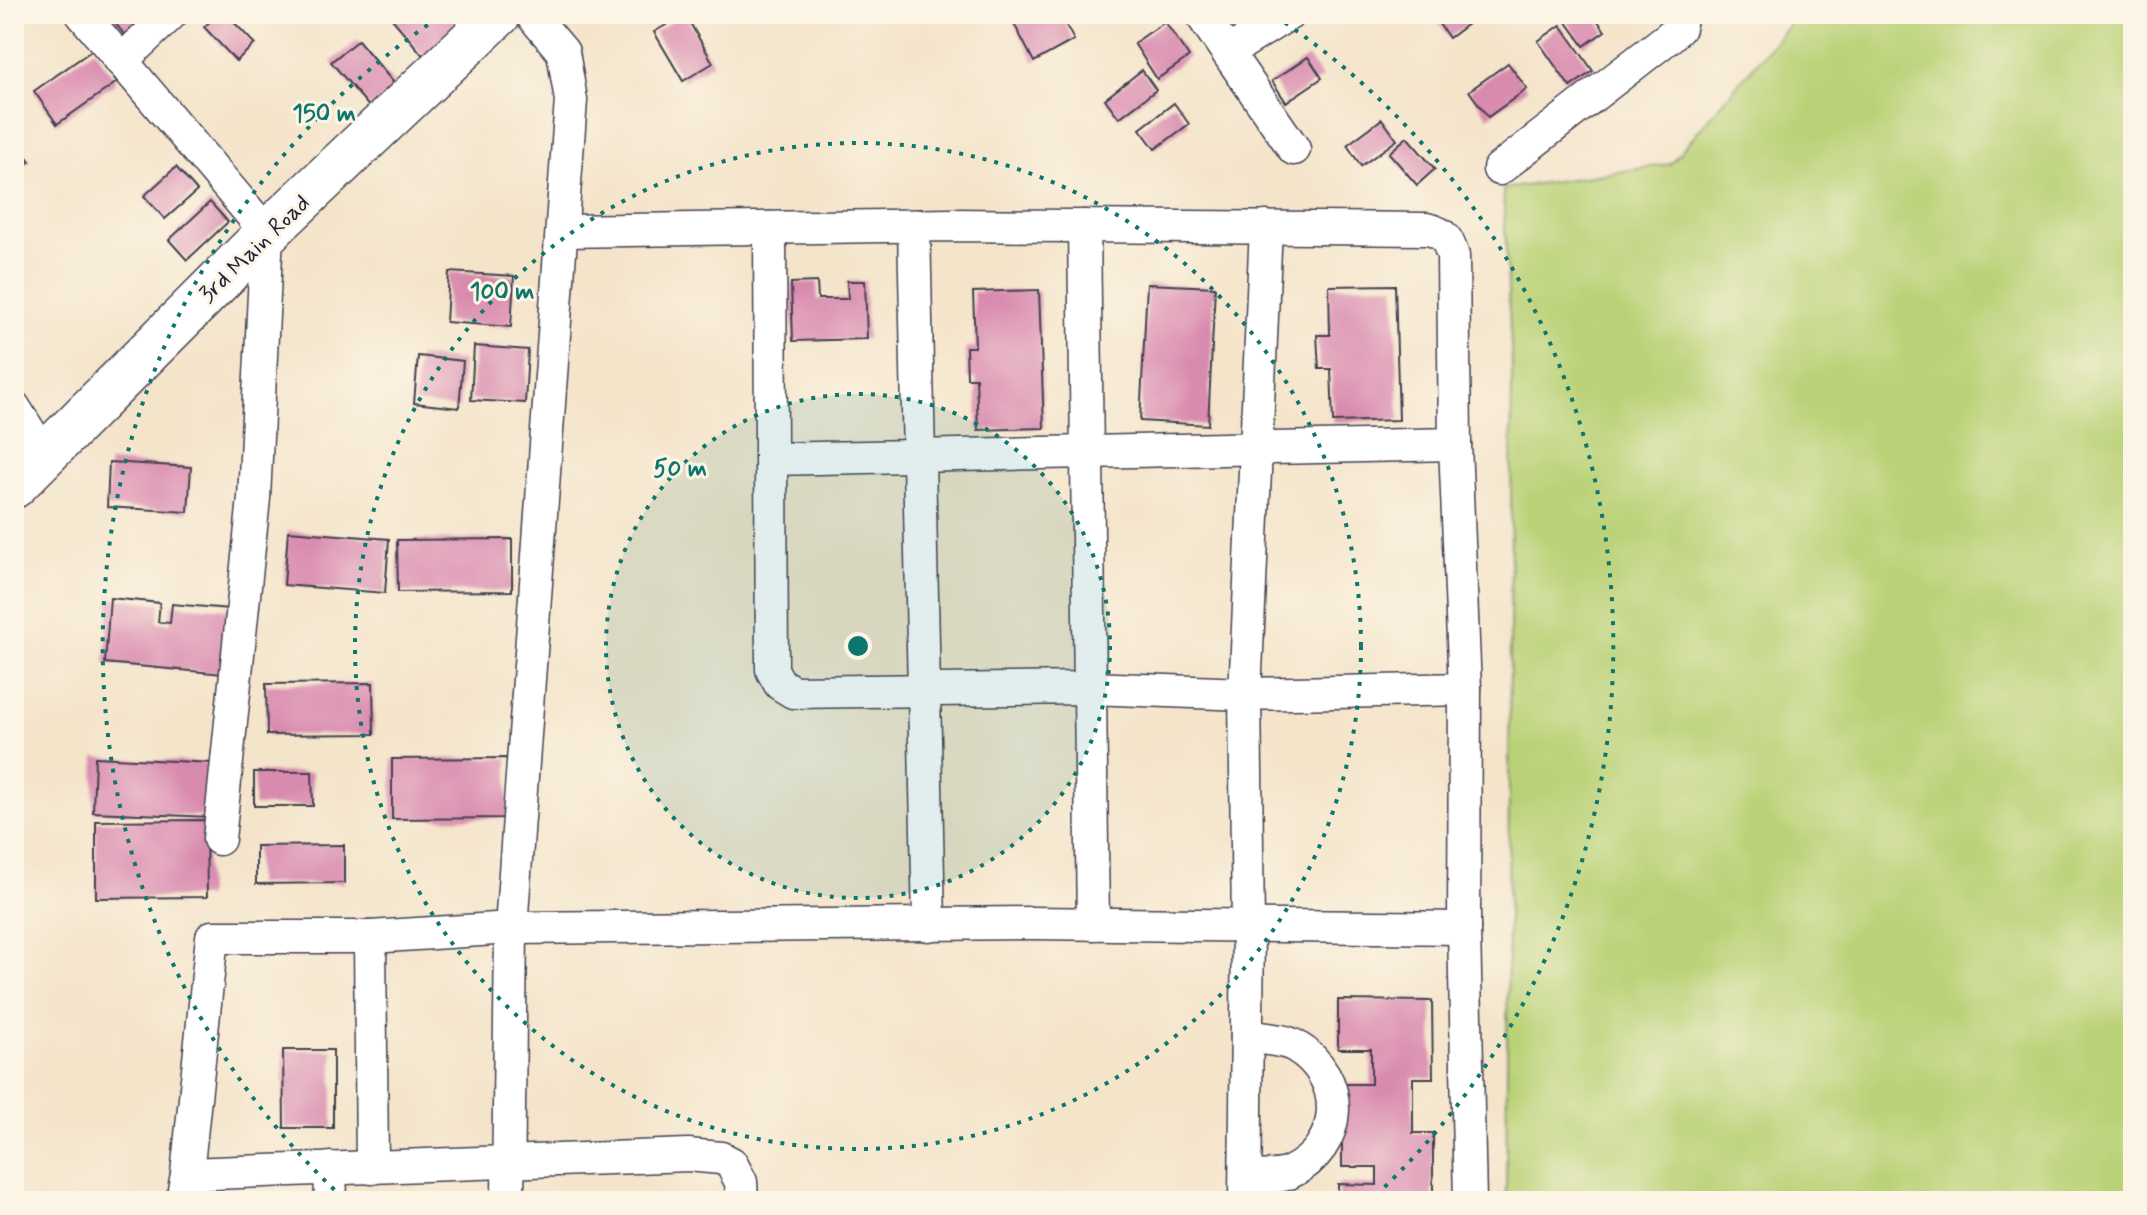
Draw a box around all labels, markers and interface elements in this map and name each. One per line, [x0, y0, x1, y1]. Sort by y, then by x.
text: 150 m [292, 99, 356, 130]
street label: 3rd Main Road [193, 188, 317, 310]
text: 100 m [470, 277, 534, 308]
text: 50 m [653, 454, 707, 485]
centre of rings [844, 632, 872, 660]

